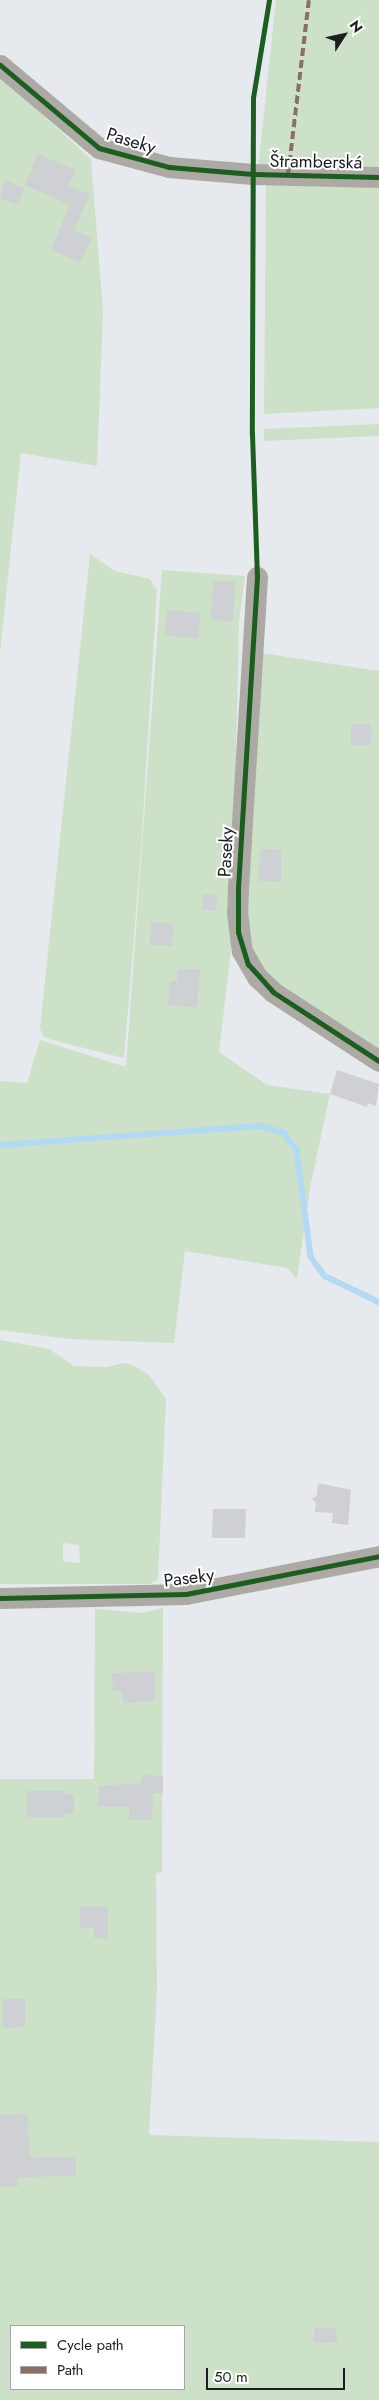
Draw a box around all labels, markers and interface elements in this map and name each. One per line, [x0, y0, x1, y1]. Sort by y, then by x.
north arrow [319, 10, 369, 60]
text: N [345, 16, 368, 37]
street label: Paseky [104, 123, 158, 159]
street label: Štramberská [269, 150, 363, 174]
street label: Paseky [214, 826, 238, 878]
street label: Paseky [163, 1564, 215, 1592]
legend [10, 2325, 185, 2390]
text: Cycle path [57, 2334, 124, 2356]
scale bar [209, 2358, 348, 2390]
text: Path [57, 2359, 83, 2381]
text: 50 m [214, 2366, 248, 2388]

